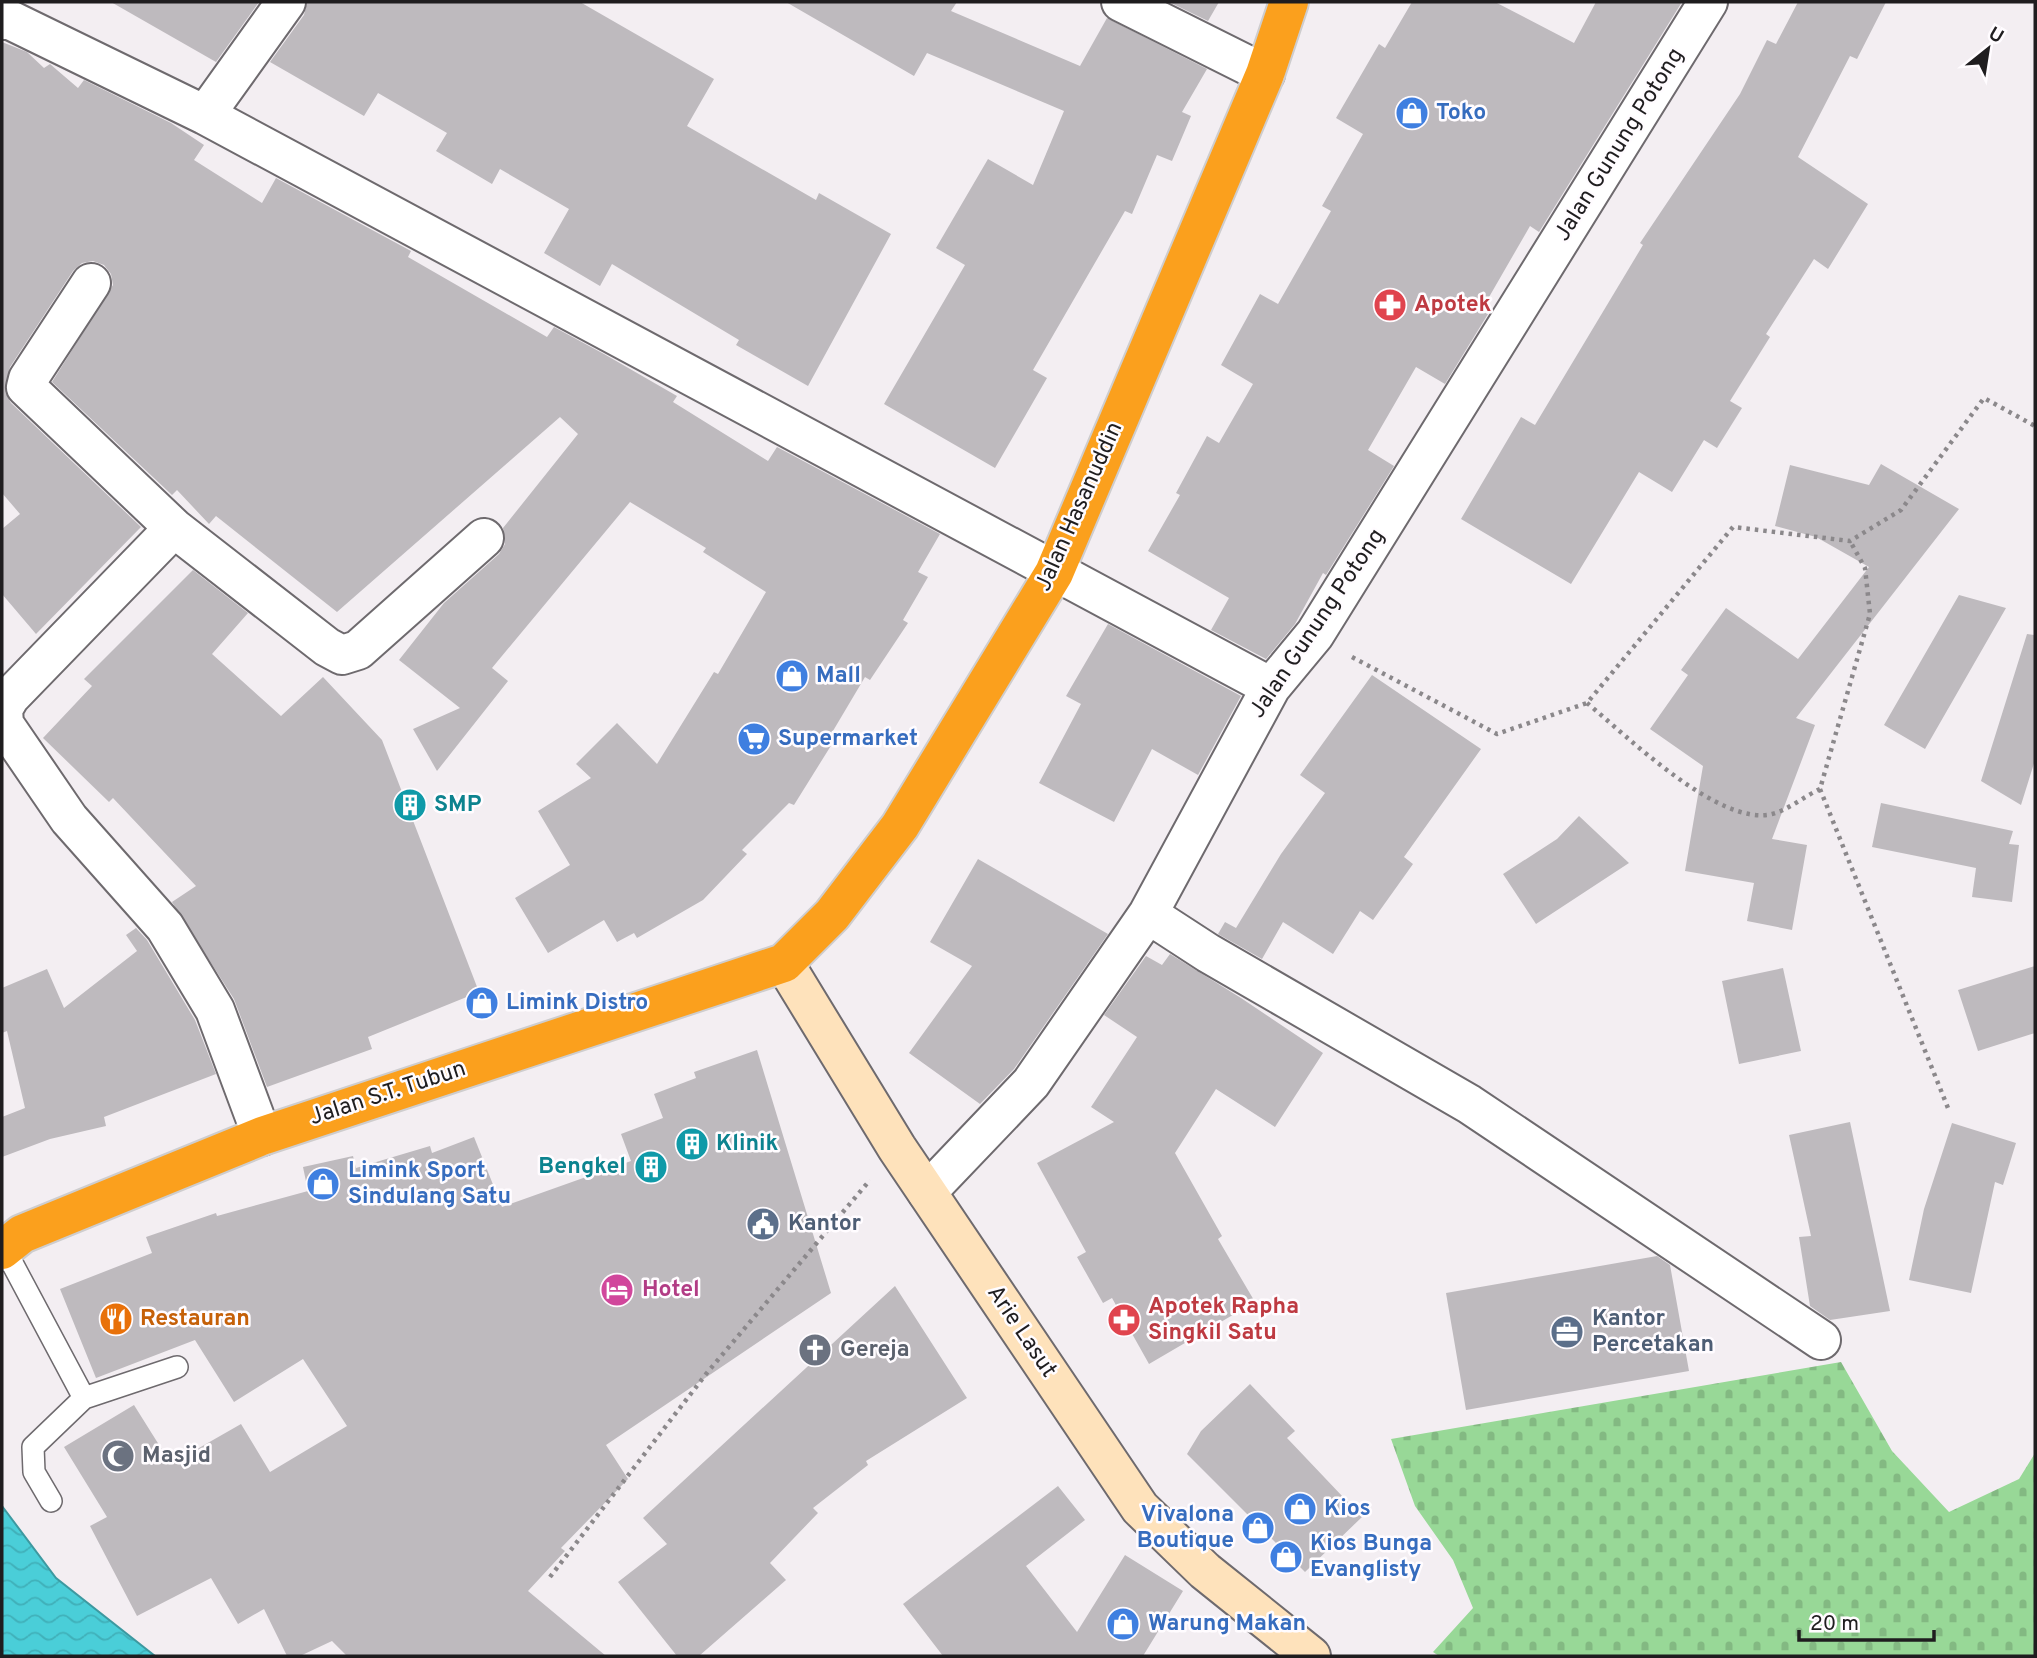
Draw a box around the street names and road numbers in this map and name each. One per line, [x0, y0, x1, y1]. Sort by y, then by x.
street label: Jalan Gunung Potong [1549, 43, 1691, 247]
street label: Jalan Hasanuddin [1030, 418, 1130, 596]
street label: Jalan Gunung Potong [1244, 524, 1392, 724]
street label: Jalan S.T. Tubun [306, 1055, 470, 1133]
street label: Arie Lasut [980, 1280, 1062, 1384]

